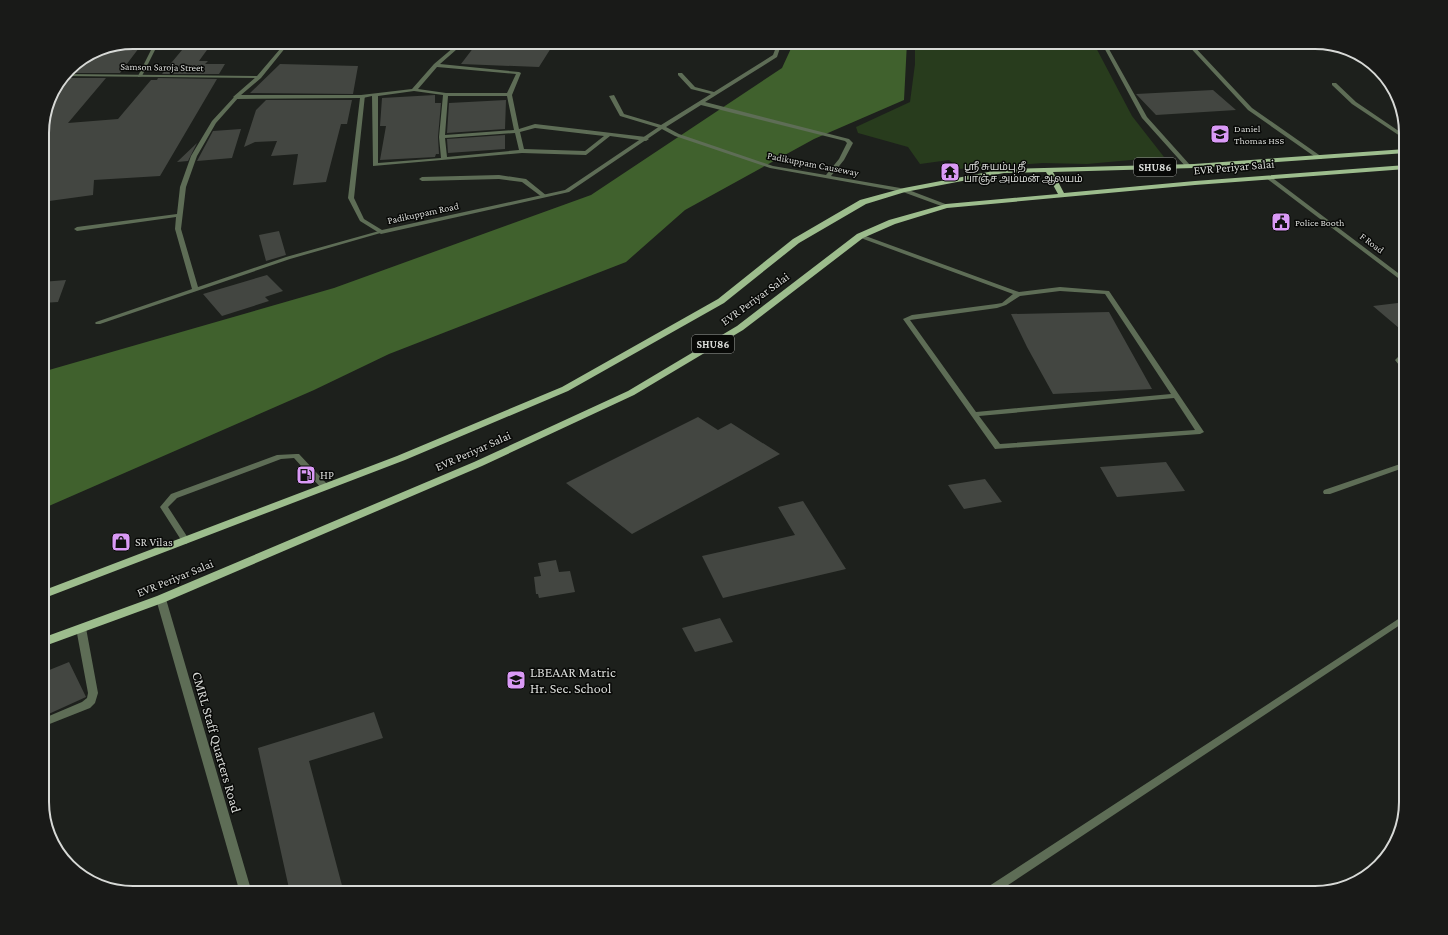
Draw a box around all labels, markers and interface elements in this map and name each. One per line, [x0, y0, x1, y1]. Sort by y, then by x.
street label: Samson Saroja Street [120, 61, 205, 74]
school or university icon: Daniel Thomas HSS [1209, 123, 1231, 145]
place label: Daniel Thomas HSS [1234, 123, 1284, 146]
street label: Padikuppam Causeway [766, 150, 860, 178]
street label: EVR Periyar Salai [1193, 156, 1275, 178]
road number: SHU86 [1134, 158, 1176, 176]
temple icon: ஶ்ரீ சுயம்பு தீ பாஞ்ச அம்மன் ஆலயம் [939, 161, 961, 183]
place label: ஶ்ரீ சுயம்பு தீ பாஞ்ச அம்மன் ஆலயம் [964, 161, 1083, 185]
street label: Padikuppam Road [386, 200, 460, 226]
public building icon: Police Booth [1270, 211, 1292, 233]
place label: Police Booth [1295, 217, 1345, 228]
street label: F Road [1358, 230, 1387, 256]
street label: EVR Periyar Salai [718, 270, 792, 328]
road number: SHU86 [692, 335, 734, 353]
street label: EVR Periyar Salai [433, 428, 513, 474]
fuel station icon: HP [295, 464, 317, 486]
place label: HP [320, 468, 334, 482]
shop icon: SR Vilas [110, 531, 132, 553]
place label: SR Vilas [135, 535, 173, 549]
street label: EVR Periyar Salai [135, 556, 215, 600]
place label: LBEAAR Matric Hr. Sec. School [530, 664, 616, 696]
school or university icon: LBEAAR Matric Hr. Sec. School [505, 669, 527, 691]
street label: CMRL Staff Quarters Road [189, 670, 245, 815]

